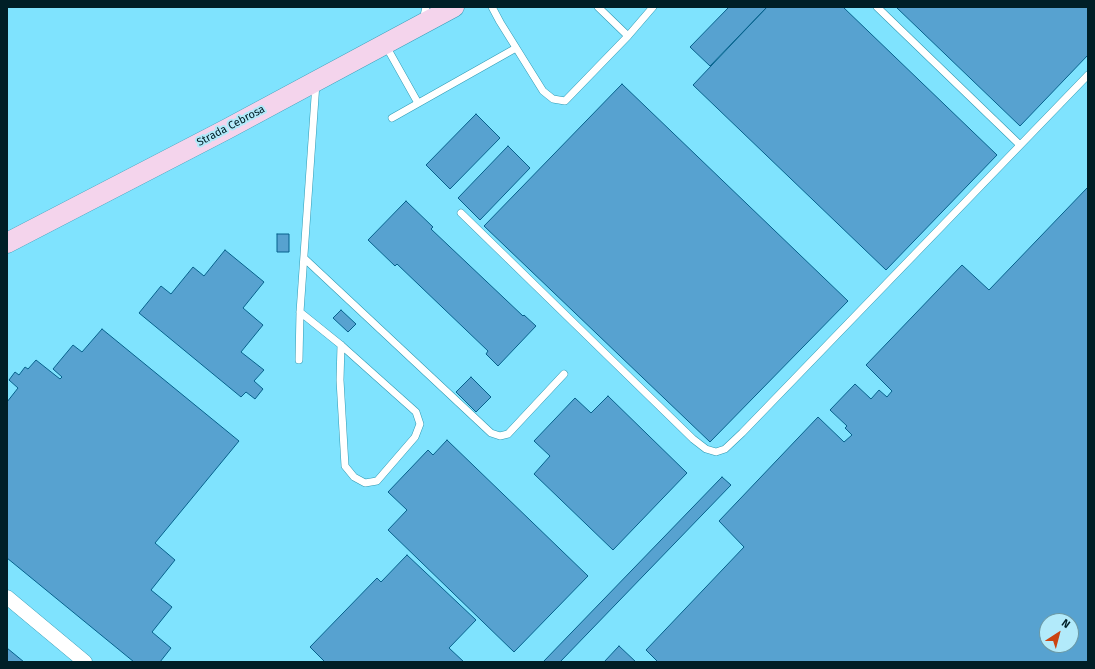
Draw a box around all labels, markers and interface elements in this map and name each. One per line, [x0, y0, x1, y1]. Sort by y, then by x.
street label: Strada Cebrosa [195, 103, 267, 149]
north arrow [1039, 613, 1079, 653]
text: N [1059, 616, 1073, 631]

